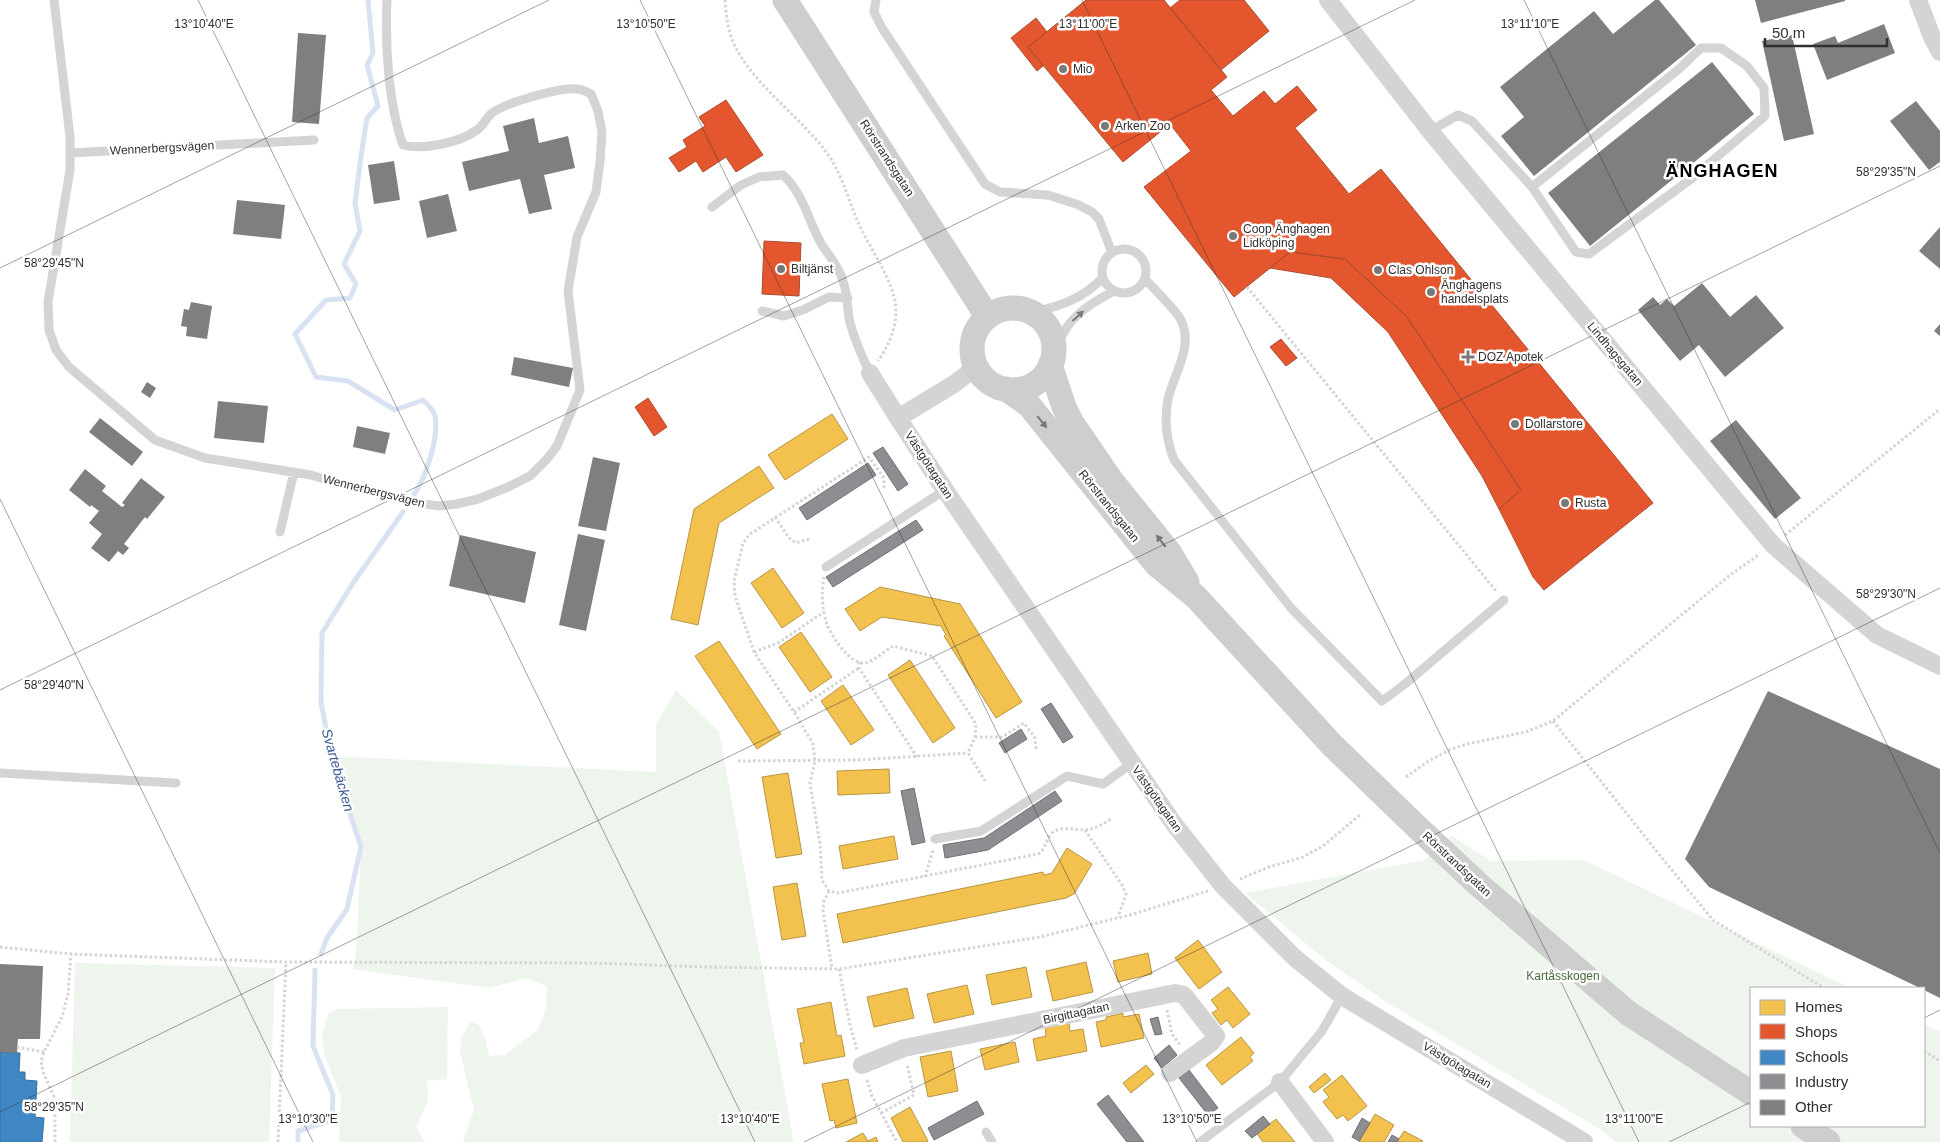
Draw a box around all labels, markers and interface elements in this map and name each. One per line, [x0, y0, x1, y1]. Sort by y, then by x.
scale bar [1765, 15, 1888, 47]
text: 13°10'40"E [174, 17, 234, 31]
text: 13°10'50"E [616, 17, 676, 31]
text: 13°11'00"E [1059, 17, 1117, 31]
text: 13°11'10"E [1501, 17, 1559, 31]
text: 50 m [1772, 24, 1805, 41]
place label: Mio [1073, 62, 1093, 76]
marker: Mio [1057, 63, 1069, 75]
street label: Rörstrandsgatan [857, 117, 917, 199]
place label: Arken Zoo [1115, 119, 1171, 133]
marker: Arken Zoo [1099, 120, 1111, 132]
street label: Wennerbergsvägen [109, 138, 215, 158]
district label: ÄNGHAGEN [1665, 161, 1779, 181]
text: 58°29'35"N [1856, 165, 1916, 179]
place label: Coop Änghagen Lidköping [1243, 222, 1330, 250]
marker: Coop Änghagen Lidköping [1227, 230, 1239, 242]
text: 58°29'45"N [24, 256, 84, 270]
place label: Biltjänst [791, 262, 834, 276]
marker: Biltjänst [775, 263, 787, 275]
place label: Clas Ohlson [1388, 263, 1453, 277]
marker: Clas Ohlson [1372, 264, 1384, 276]
place label: Änghagens handelsplats [1441, 278, 1508, 306]
marker: Änghagens handelsplats [1425, 286, 1437, 298]
one-way arrow [1072, 310, 1084, 322]
street label: Lindhagsgatan [1584, 319, 1646, 389]
place label: DOZ Apotek [1478, 350, 1544, 364]
marker: DOZ Apotek [1462, 351, 1474, 363]
one-way arrow [1037, 415, 1048, 428]
place label: Dollarstore [1525, 417, 1583, 431]
marker: Dollarstore [1509, 418, 1521, 430]
street label: Västgötagatan [902, 429, 956, 501]
street label: Rörstrandsgatan [1076, 467, 1142, 545]
street label: Wennerbergsvägen [322, 472, 426, 510]
place label: Rusta [1575, 496, 1607, 510]
marker: Rusta [1559, 497, 1571, 509]
one-way arrow [1155, 535, 1166, 548]
text: 58°29'30"N [1856, 587, 1916, 601]
text: 58°29'40"N [24, 678, 84, 692]
water label: Svartebäcken [319, 727, 358, 814]
street label: Västgötagatan [1129, 763, 1185, 835]
street label: Rörstrandsgatan [1420, 829, 1494, 899]
park label: Kartåsskogen [1526, 969, 1600, 983]
legend [1750, 987, 1925, 1127]
text: Homes [1795, 998, 1843, 1015]
street label: Birgittagatan [1042, 999, 1110, 1027]
text: Shops [1795, 1023, 1838, 1040]
street label: Västgötagatan [1420, 1039, 1494, 1091]
text: Schools [1795, 1048, 1848, 1065]
text: Industry [1795, 1073, 1849, 1090]
text: Other [1795, 1098, 1833, 1115]
text: 58°29'35"N [24, 1100, 84, 1114]
text: 13°10'30"E [278, 1112, 338, 1126]
text: 13°10'40"E [720, 1112, 780, 1126]
text: 13°10'50"E [1162, 1112, 1222, 1126]
text: 13°11'00"E [1605, 1112, 1663, 1126]

